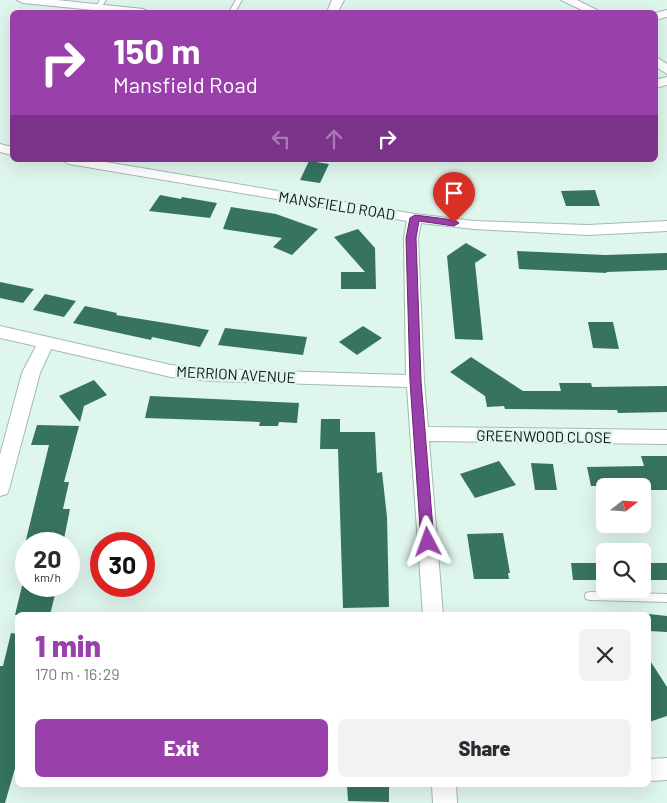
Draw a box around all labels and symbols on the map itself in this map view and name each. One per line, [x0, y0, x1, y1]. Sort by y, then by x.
pin [433, 172, 475, 223]
street label: MANSFIELD ROAD [277, 187, 397, 223]
street label: MERRION AVENUE [176, 362, 296, 386]
street label: GREENWOOD CLOSE [476, 426, 612, 446]
north arrow [596, 478, 651, 532]
position arrow [401, 515, 453, 567]
speed limit sign: 30 [90, 532, 155, 597]

